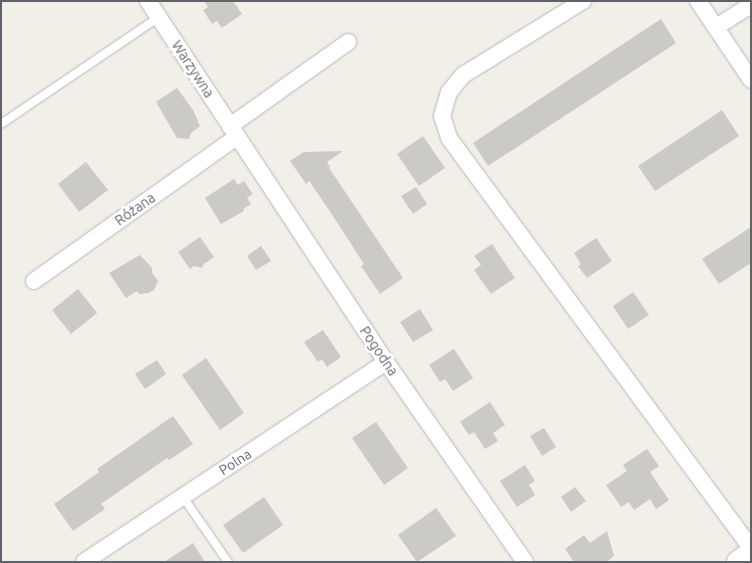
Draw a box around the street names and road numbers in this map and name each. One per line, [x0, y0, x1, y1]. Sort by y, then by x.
street label: Warzywna [168, 37, 218, 101]
street label: Różana [112, 189, 158, 229]
street label: Pogodna [356, 323, 402, 379]
street label: Polna [216, 445, 254, 479]

